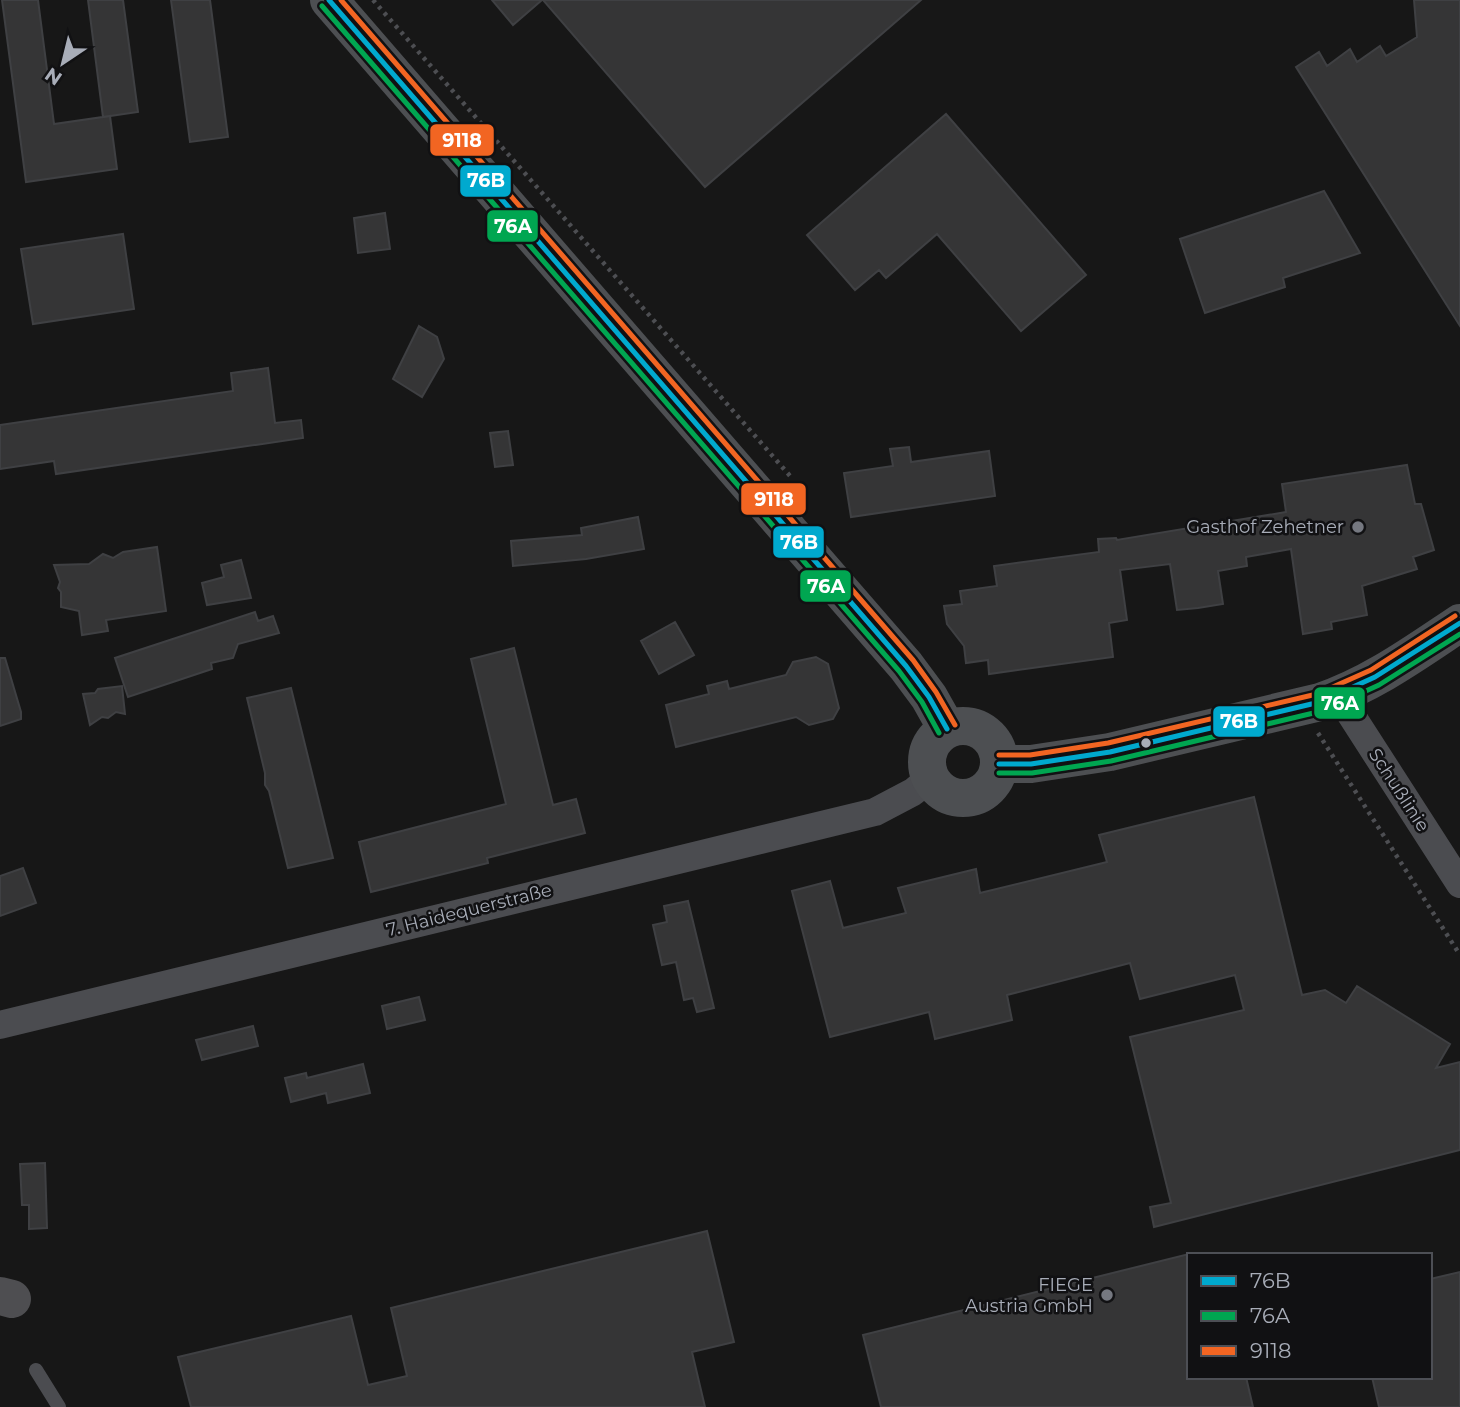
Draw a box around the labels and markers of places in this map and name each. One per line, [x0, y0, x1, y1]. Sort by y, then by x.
place label: Gasthof Zehetner [1186, 516, 1344, 538]
marker: Gasthof Zehetner [1350, 519, 1366, 535]
unlabelled marker [1139, 736, 1153, 750]
place label: FIEGE Austria GmbH [965, 1274, 1093, 1317]
marker: FIEGE Austria GmbH [1099, 1287, 1115, 1303]

